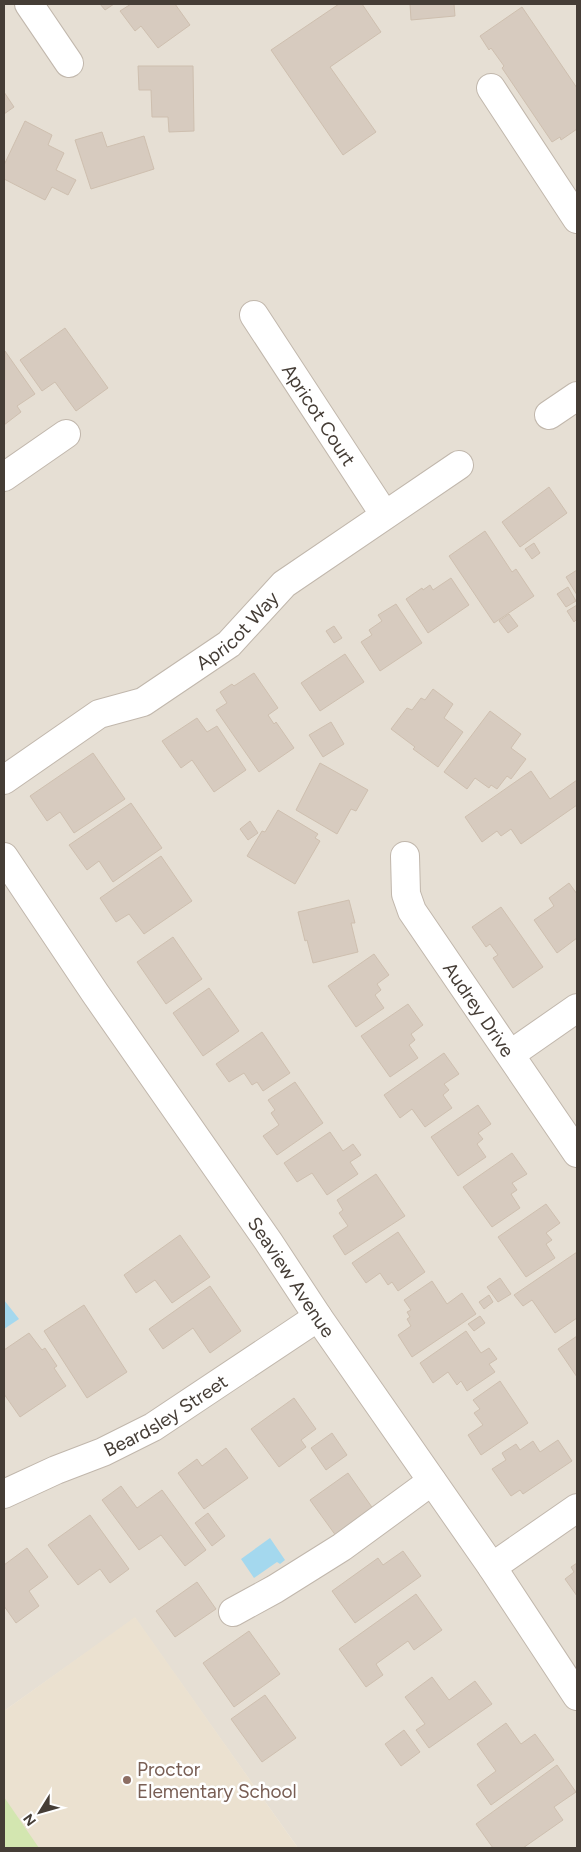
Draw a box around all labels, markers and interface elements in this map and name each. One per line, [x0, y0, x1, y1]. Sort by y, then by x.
street label: Apricot Court [277, 359, 361, 470]
street label: Apricot Way [191, 586, 283, 675]
street label: Audrey Drive [439, 957, 519, 1061]
street label: Seaview Avenue [243, 1212, 340, 1342]
street label: Beardsley Street [100, 1369, 232, 1461]
place label: Proctor Elementary School [137, 1758, 297, 1803]
marker: Proctor Elementary School [121, 1774, 133, 1786]
north arrow [15, 1787, 65, 1837]
text: N [20, 1810, 40, 1829]

